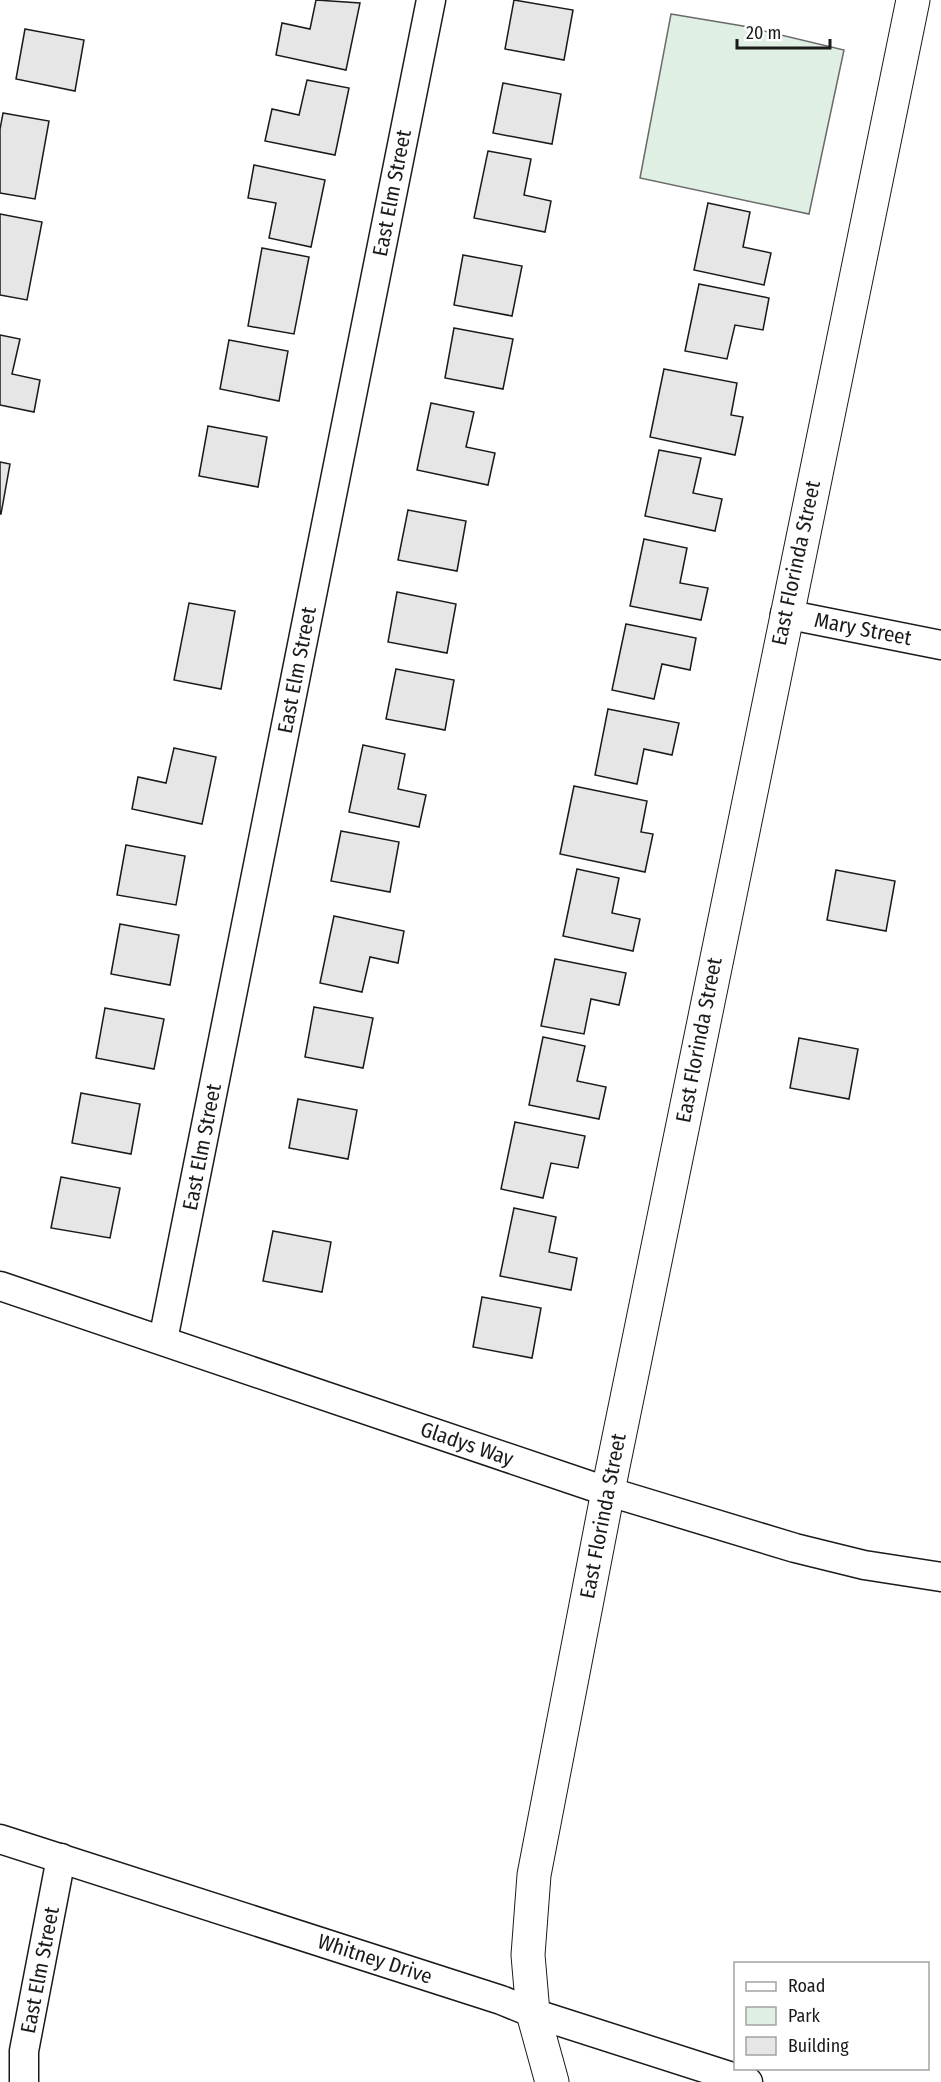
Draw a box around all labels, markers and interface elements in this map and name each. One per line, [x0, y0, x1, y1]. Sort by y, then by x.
scale bar [737, 12, 830, 50]
text: 20 m [746, 22, 781, 44]
street label: East Elm Street [367, 127, 417, 259]
street label: East Florinda Street [766, 478, 826, 648]
street label: East Elm Street [272, 604, 322, 736]
street label: Mary Street [812, 607, 914, 651]
street label: East Florinda Street [670, 955, 728, 1125]
street label: East Elm Street [177, 1081, 227, 1213]
street label: Gladys Way [417, 1416, 517, 1472]
street label: East Florinda Street [574, 1431, 632, 1601]
street label: East Elm Street [15, 1904, 65, 2036]
street label: Whitney Drive [314, 1928, 436, 1990]
legend [734, 1962, 929, 2070]
text: Road [788, 1975, 825, 1997]
text: Park [788, 2005, 821, 2027]
text: Building [788, 2035, 849, 2057]

